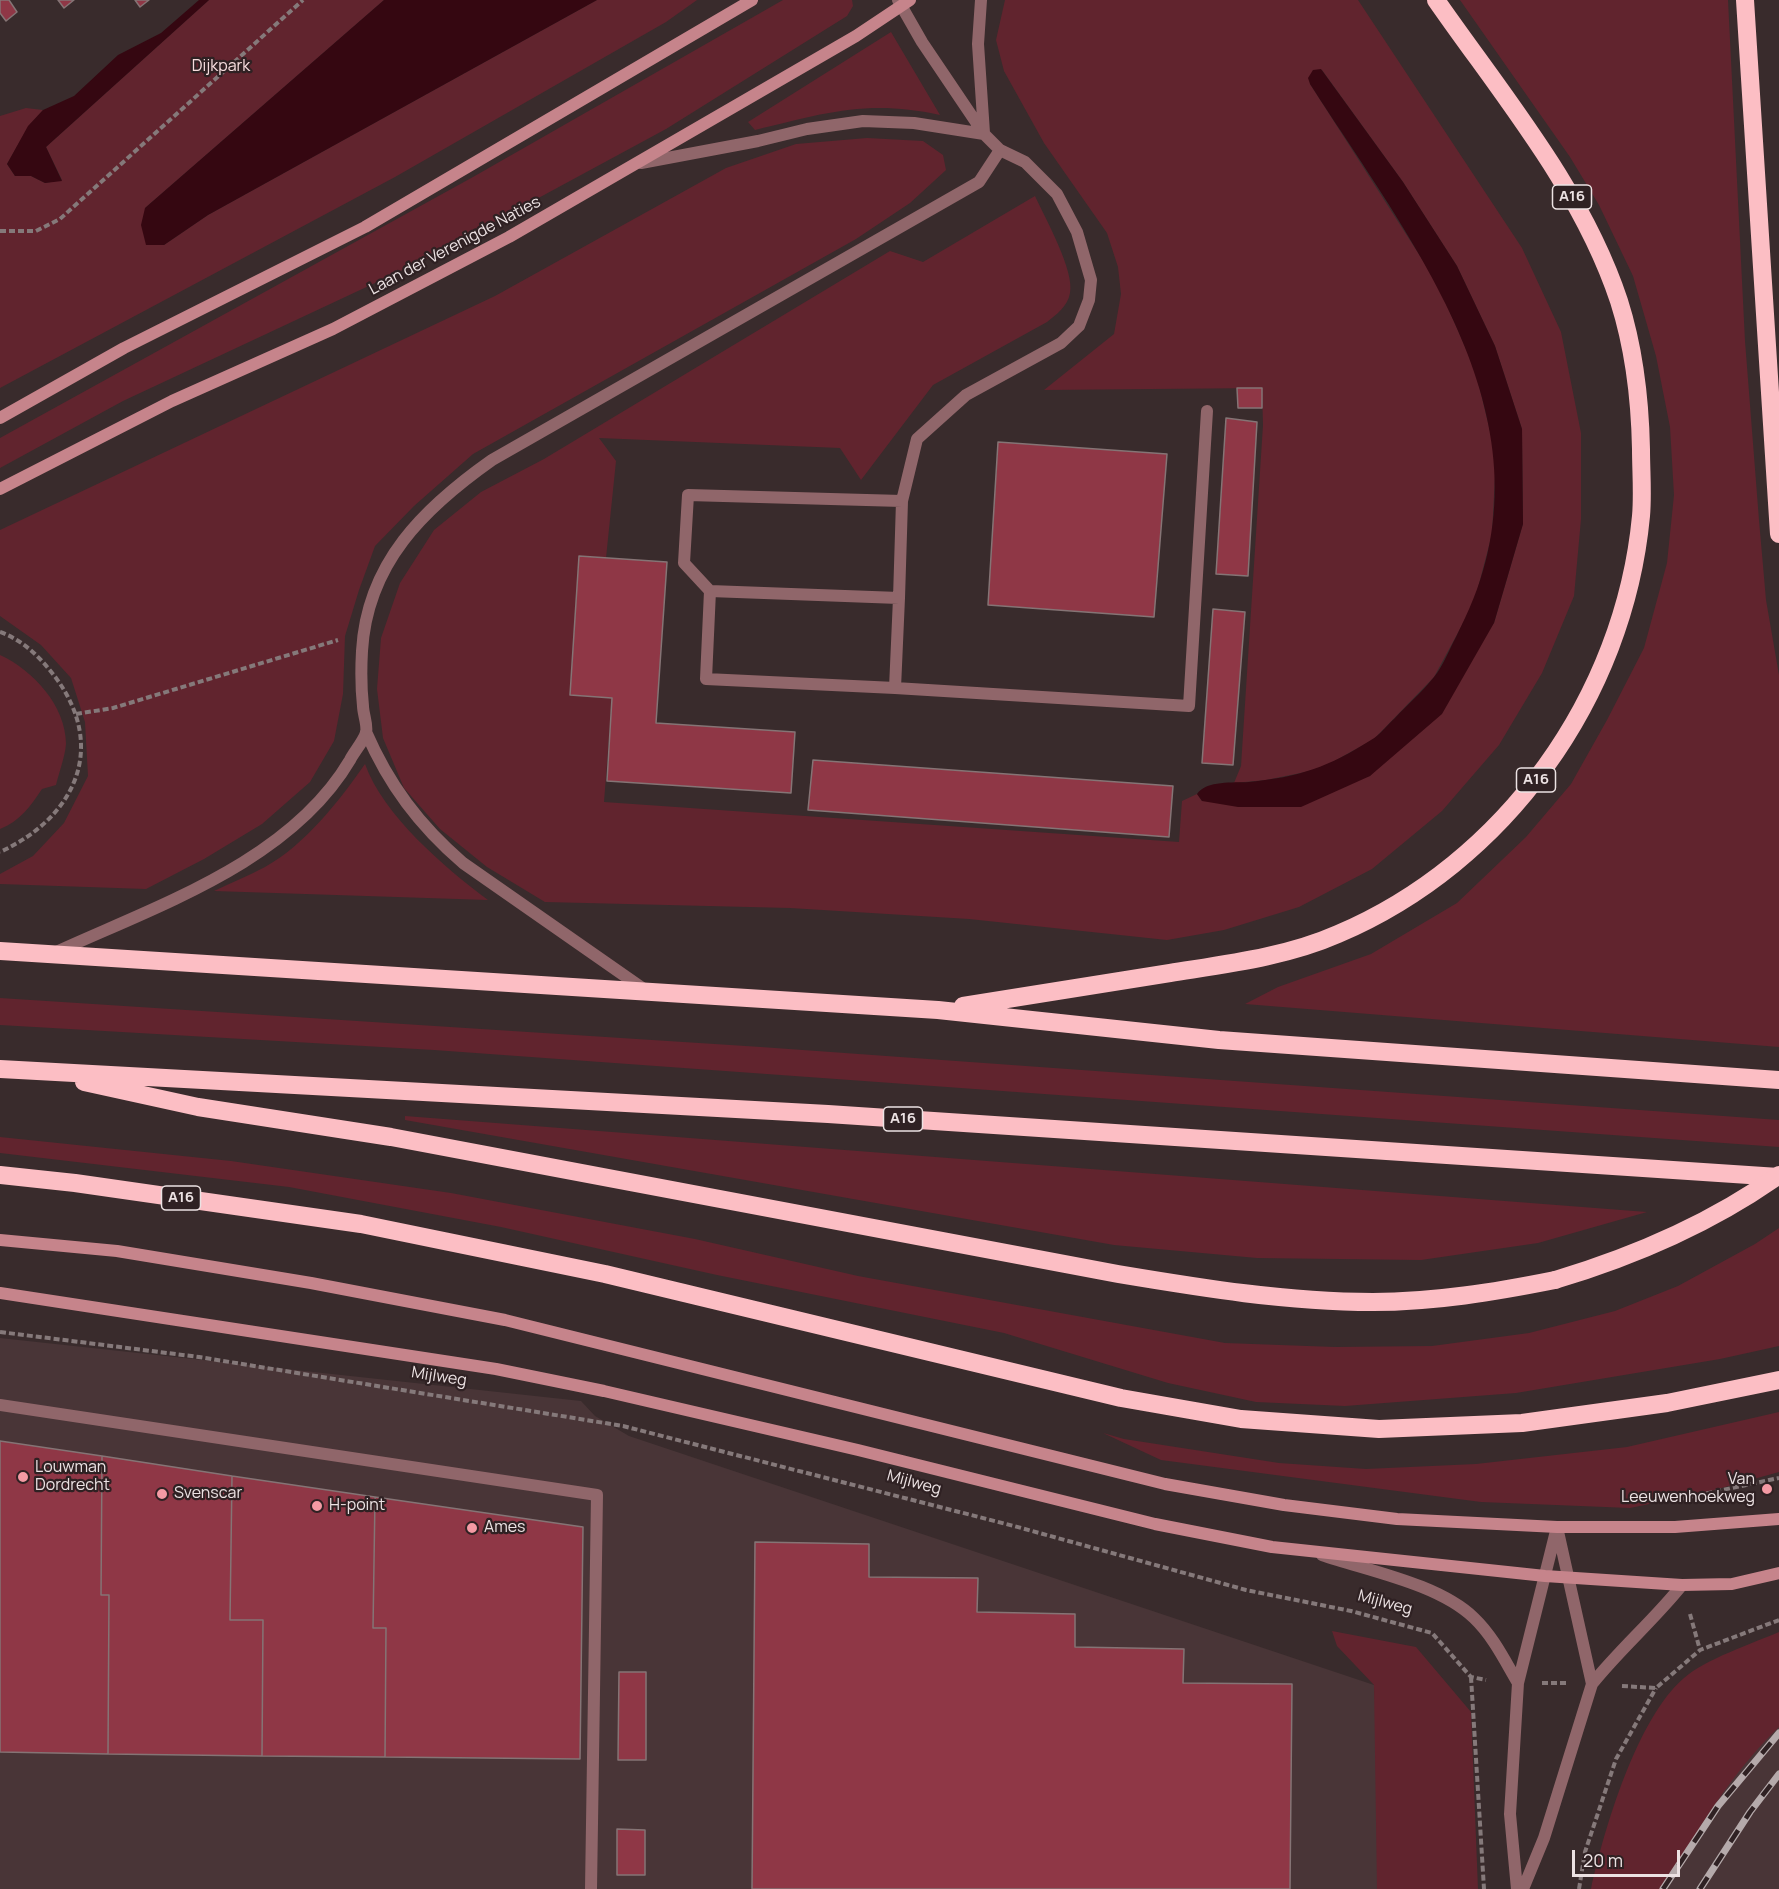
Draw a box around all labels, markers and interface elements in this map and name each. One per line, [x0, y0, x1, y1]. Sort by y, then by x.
park label: Dijkpark [192, 57, 250, 77]
road number: A16 [1552, 185, 1592, 209]
street label: Laan der Verenigde Naties [366, 193, 544, 299]
road number: A16 [1516, 768, 1556, 792]
road number: A16 [884, 1107, 922, 1131]
road number: A16 [162, 1186, 201, 1210]
street label: Mijlweg [410, 1363, 468, 1391]
place label: Louwman Dordrecht [35, 1458, 110, 1496]
street label: Mijlweg [885, 1467, 943, 1499]
marker: Louwman Dordrecht [16, 1470, 30, 1484]
place label: Van Leeuwenhoekweg [1621, 1470, 1755, 1508]
marker: Van Leeuwenhoekweg [1760, 1482, 1774, 1496]
place label: Svenscar [174, 1484, 242, 1504]
marker: Svenscar [155, 1487, 169, 1501]
place label: H-point [329, 1496, 385, 1516]
marker: H-point [310, 1499, 324, 1513]
place label: Ames [484, 1518, 525, 1538]
marker: Ames [465, 1521, 479, 1535]
street label: Mijlweg [1356, 1587, 1414, 1619]
scale bar [1575, 1838, 1683, 1876]
text: 20 m [1583, 1848, 1623, 1872]

